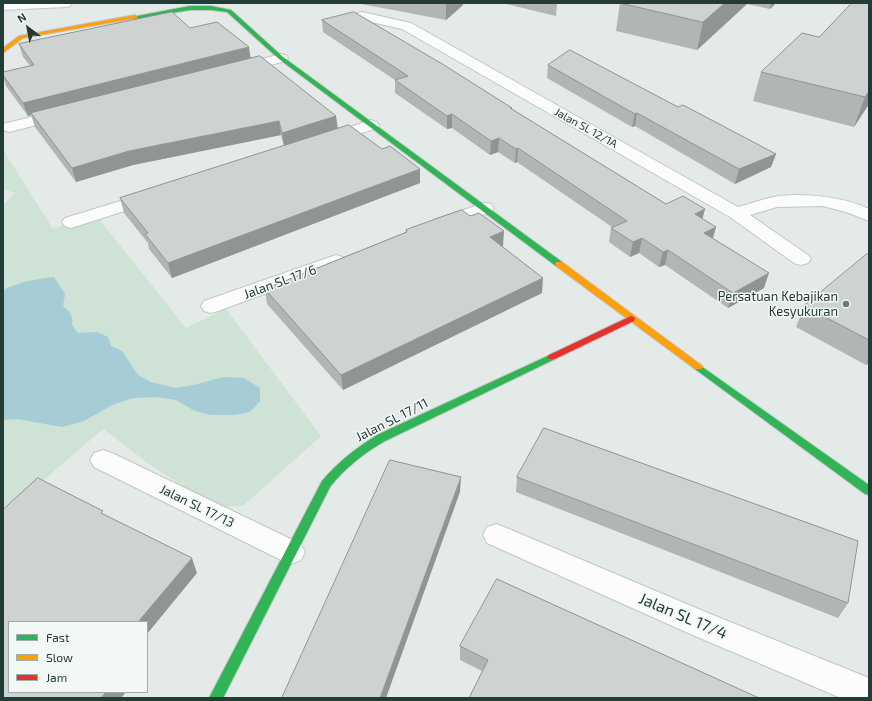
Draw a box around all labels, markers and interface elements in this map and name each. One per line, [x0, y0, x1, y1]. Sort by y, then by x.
north arrow [8, 8, 48, 48]
text: N [15, 10, 28, 25]
street label: Jalan SL 12/1A [552, 105, 620, 151]
street label: Jalan SL 17/6 [242, 262, 318, 302]
place label: Persatuan Kebajikan Kesyukuran [718, 289, 838, 320]
marker: Persatuan Kebajikan Kesyukuran [841, 299, 851, 309]
street label: Jalan SL 17/11 [353, 395, 431, 445]
street label: Jalan SL 17/13 [157, 481, 237, 531]
street label: Jalan SL 17/4 [636, 589, 730, 643]
legend [8, 621, 148, 693]
text: Fast [46, 630, 69, 644]
text: Slow [46, 650, 73, 664]
text: Jam [46, 670, 67, 684]

